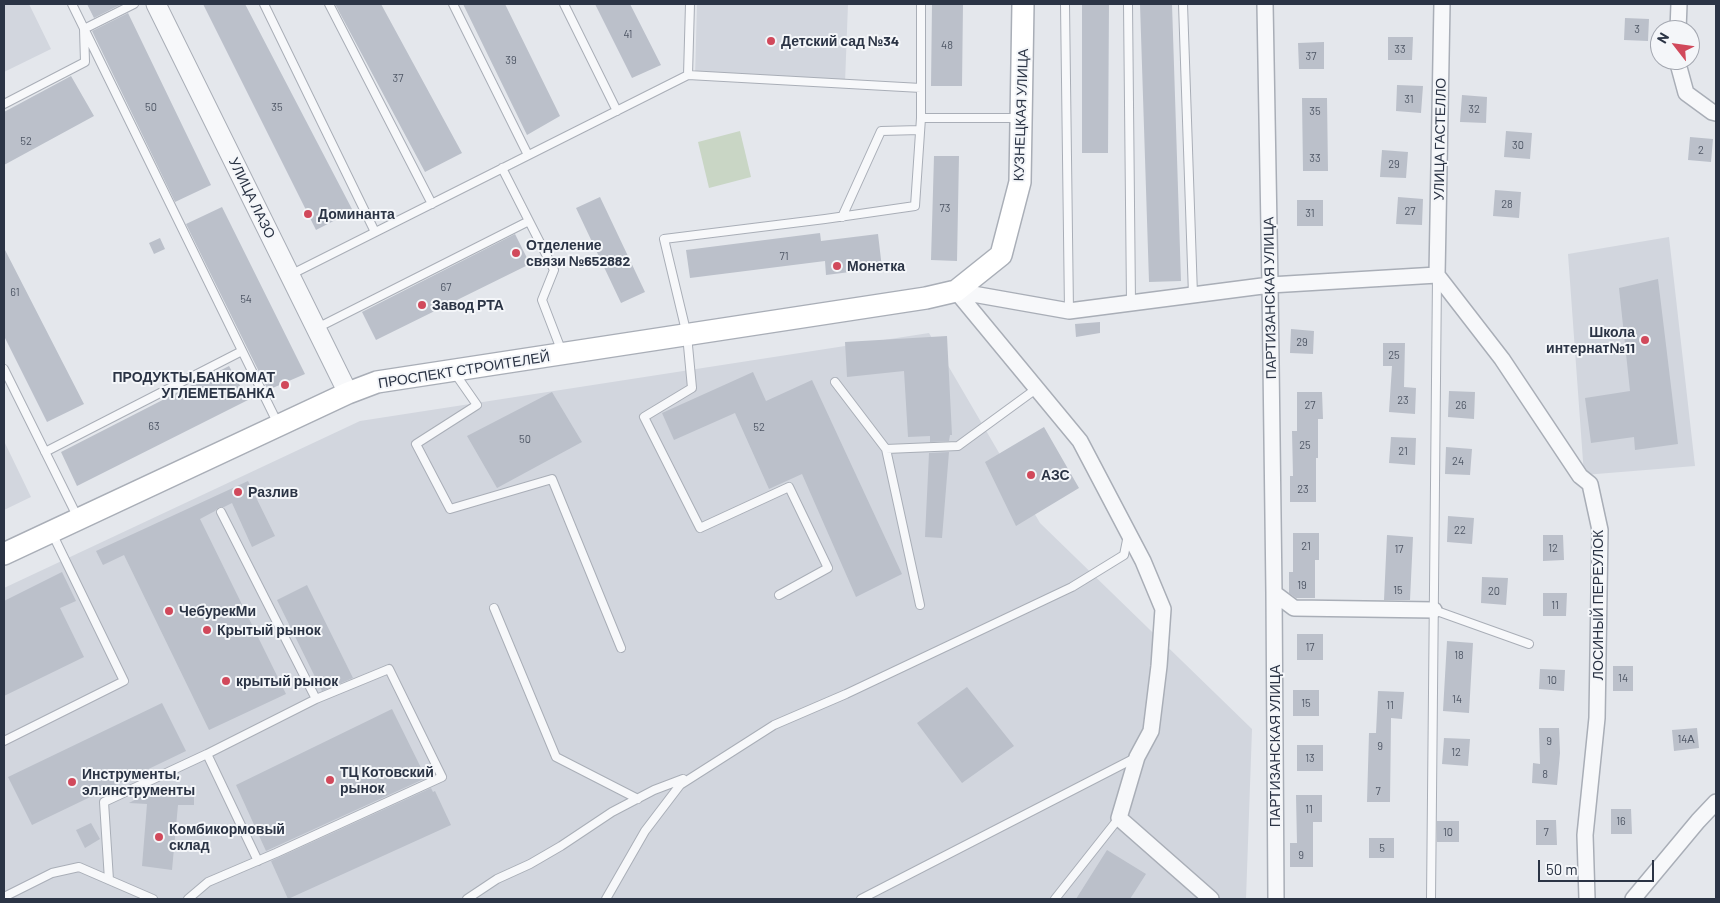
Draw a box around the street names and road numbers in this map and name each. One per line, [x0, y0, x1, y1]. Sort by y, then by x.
street label: КУЗНЕЦКАЯ УЛИЦА [1010, 48, 1032, 182]
street label: УЛИЦА ГАСТЕЛЛО [1431, 78, 1449, 200]
street label: УЛИЦА ЛАЗО [225, 155, 279, 241]
street label: ПАРТИЗАНСКАЯ УЛИЦА [1260, 217, 1280, 379]
street label: ПРОСПЕКТ СТРОИТЕЛЕЙ [377, 348, 551, 392]
street label: ЛОСИНЫЙ ПЕРЕУЛОК [1590, 530, 1606, 680]
street label: ПАРТИЗАНСКАЯ УЛИЦА [1267, 665, 1283, 827]

